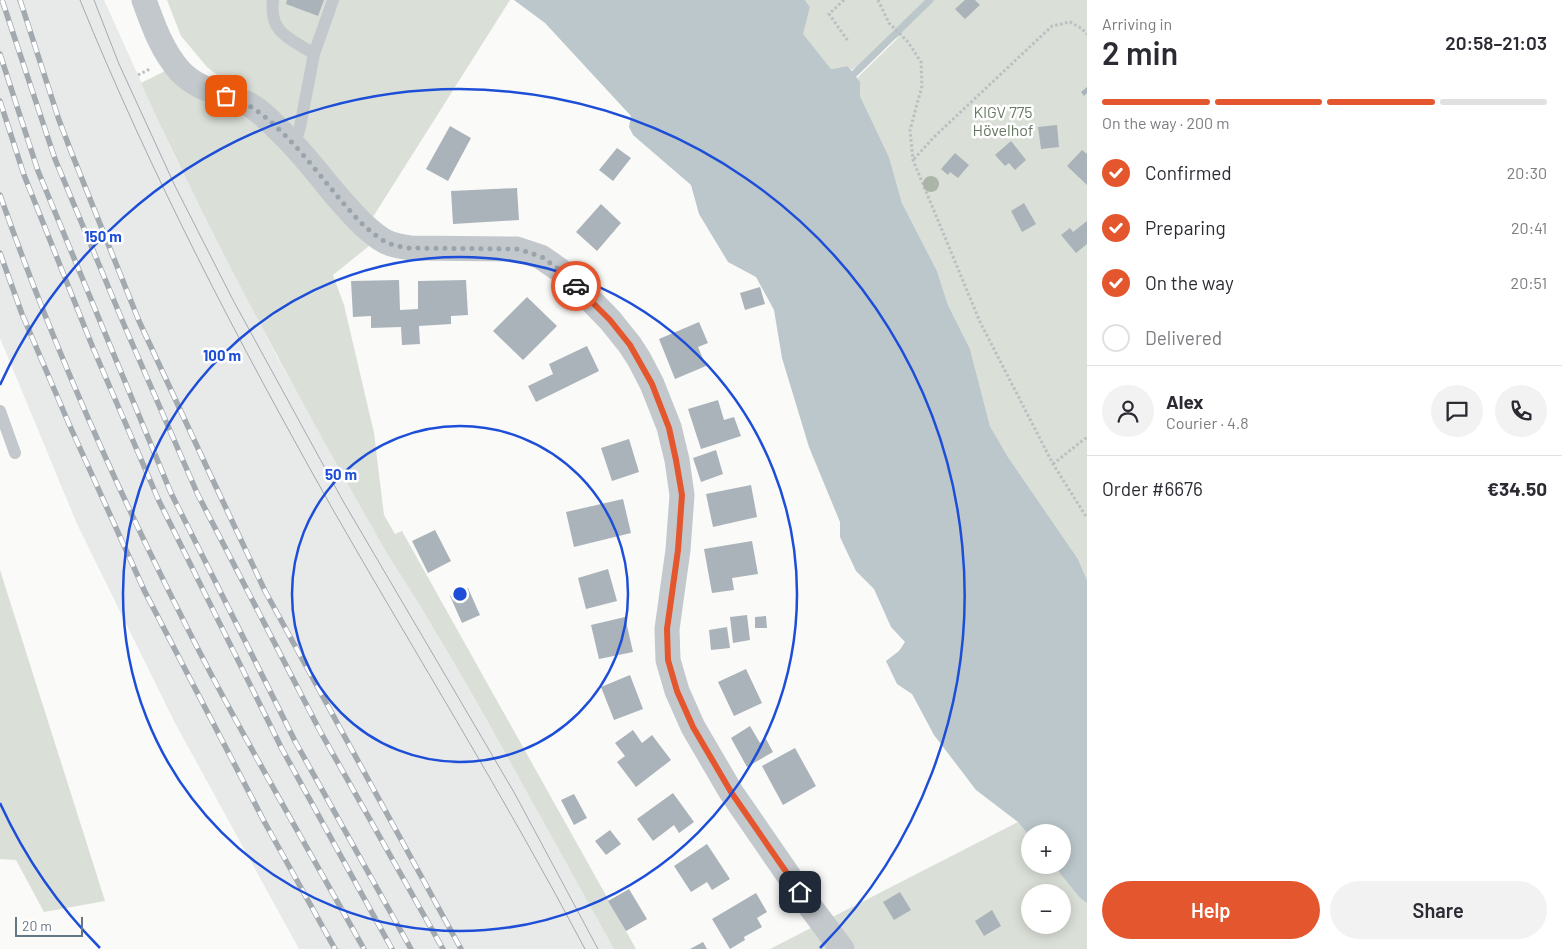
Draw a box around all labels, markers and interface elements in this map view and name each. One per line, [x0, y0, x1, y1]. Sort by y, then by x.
text: Arriving in [1102, 14, 1172, 33]
text: 20:58–21:03 [1445, 31, 1547, 54]
text: 2 min [1102, 33, 1178, 71]
pin [205, 75, 247, 117]
icon: bag [212, 82, 240, 110]
park label: KlGV 775 Hövelhof [972, 102, 1034, 139]
text: On the way · 200 m [1102, 113, 1230, 132]
icon: check [1102, 159, 1130, 187]
text: Confirmed [1145, 161, 1232, 184]
text: 20:30 [1507, 163, 1547, 182]
icon: check [1102, 214, 1130, 242]
text: Preparing [1145, 216, 1226, 239]
text: 20:41 [1511, 218, 1547, 237]
text: 150 m [84, 227, 122, 245]
courier [551, 261, 601, 311]
icon: check [1102, 269, 1130, 297]
text: On the way [1145, 271, 1234, 294]
icon: car [562, 272, 590, 300]
text: 20:51 [1511, 273, 1547, 292]
text: Delivered [1145, 326, 1222, 349]
text: 100 m [203, 346, 241, 364]
button: person [1102, 385, 1154, 437]
button: chat [1431, 385, 1483, 437]
button: phone [1495, 385, 1547, 437]
text: Alex [1166, 390, 1204, 413]
text: Courier · 4.8 [1166, 413, 1249, 432]
text: 50 m [325, 465, 357, 483]
text: Order #6676 [1102, 477, 1203, 500]
text: €34.50 [1487, 477, 1547, 500]
centre of rings [451, 585, 469, 603]
map controls [1021, 824, 1071, 934]
button: + [1021, 824, 1071, 874]
pin [779, 871, 821, 913]
icon: home [786, 878, 814, 906]
button: Help [1102, 881, 1320, 939]
button: Share [1330, 881, 1547, 939]
button: − [1021, 884, 1071, 934]
scale bar [15, 914, 82, 937]
text: 20 m [22, 917, 52, 934]

